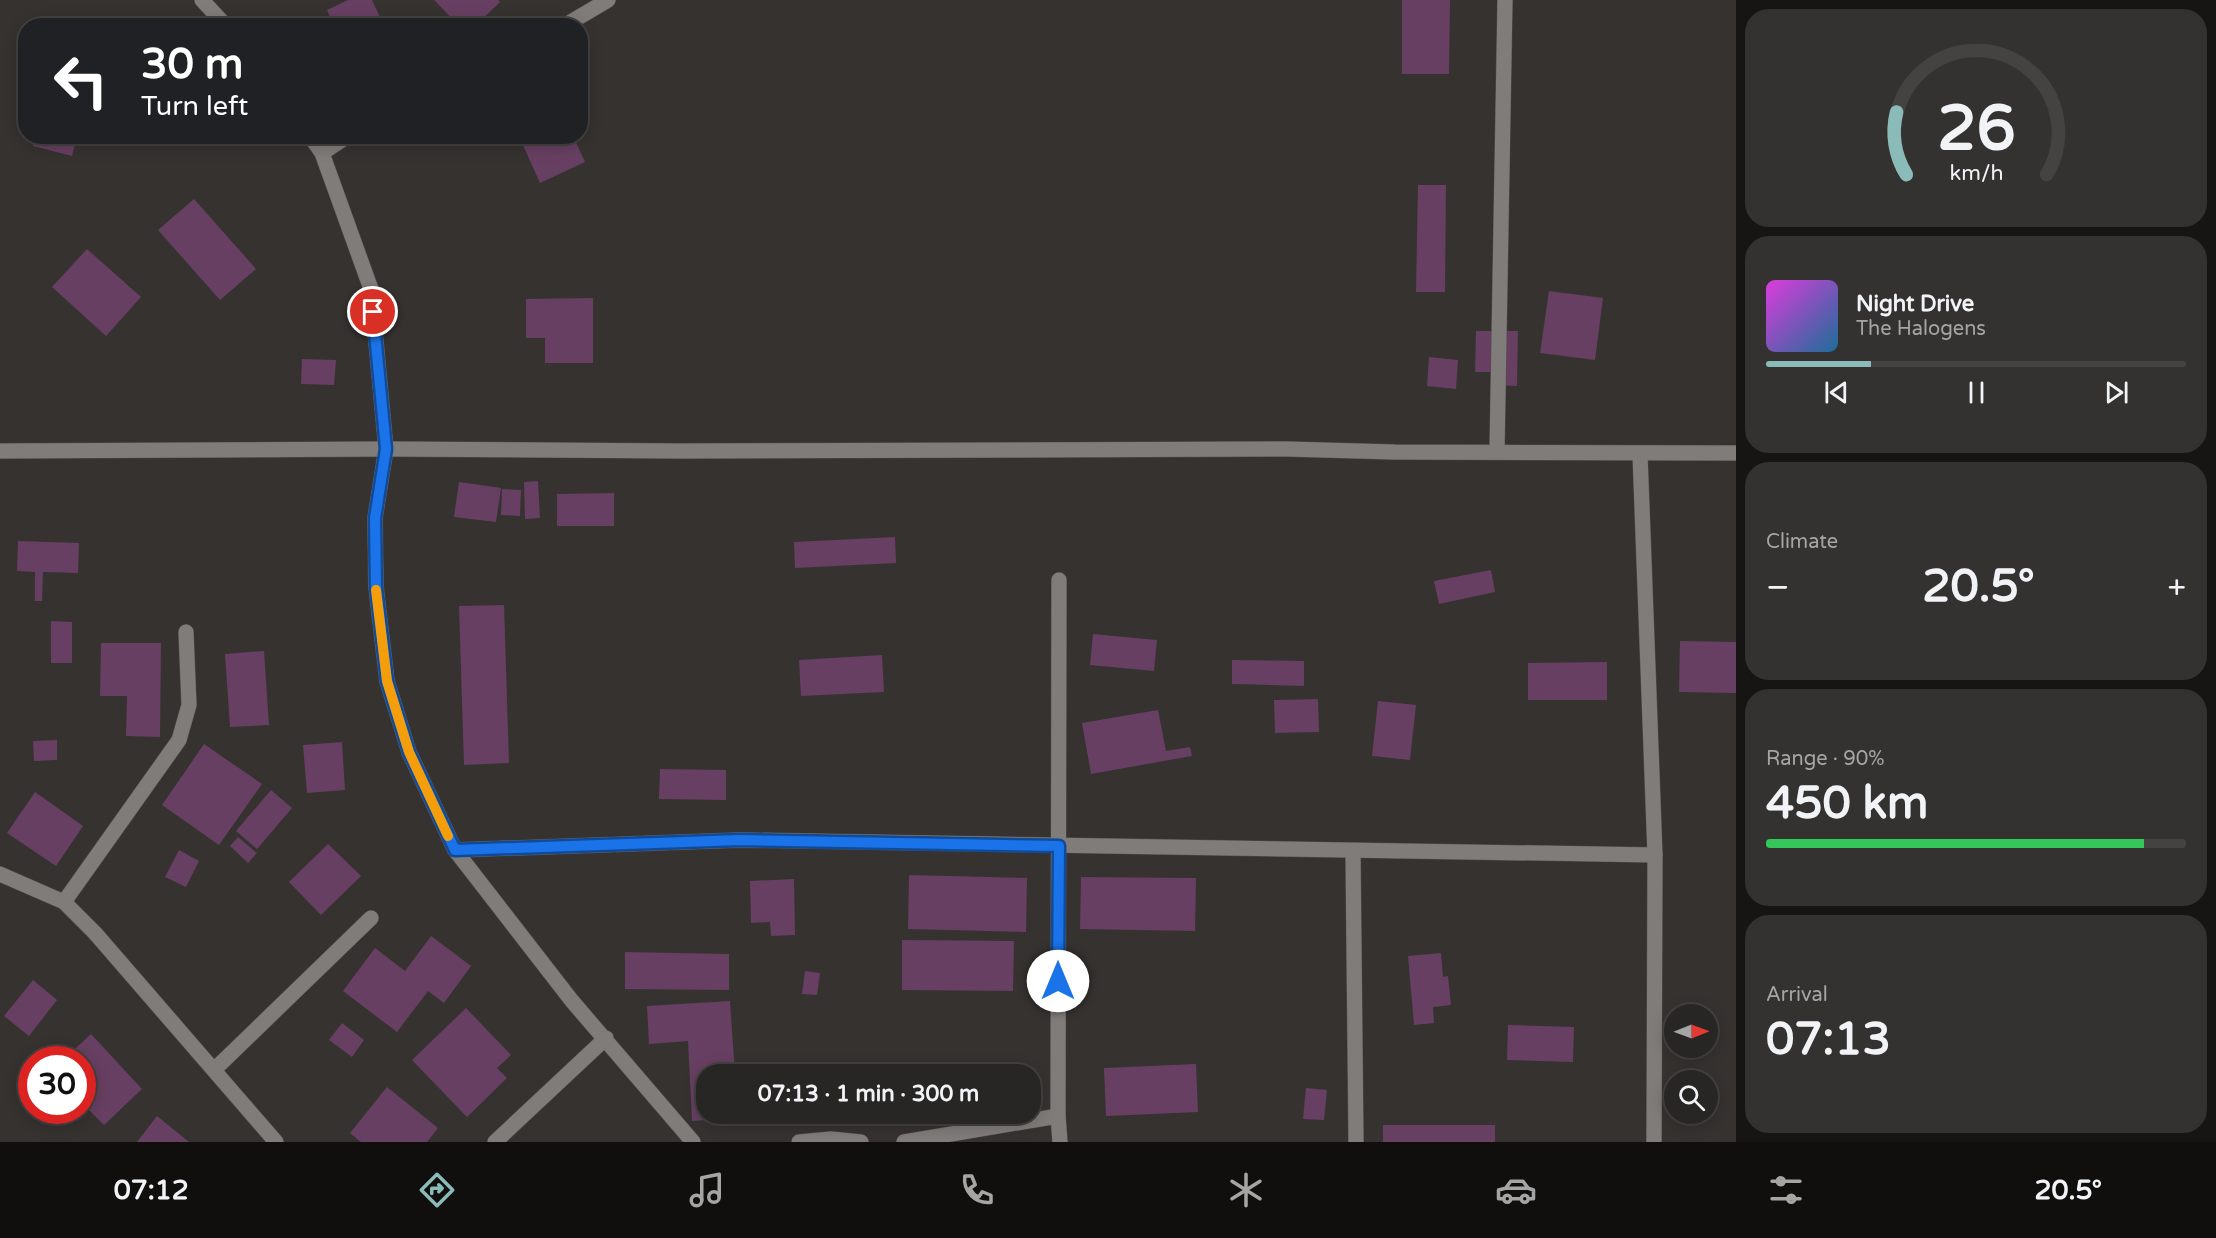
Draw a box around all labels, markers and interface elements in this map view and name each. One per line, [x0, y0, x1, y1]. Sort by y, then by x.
text: 30 m [141, 39, 243, 90]
icon: left [42, 42, 120, 120]
text: Turn left [141, 90, 248, 123]
text: 26 [1937, 92, 2015, 167]
text: km/h [1949, 160, 2003, 186]
pin [347, 286, 398, 337]
text: Night Drive [1856, 291, 1974, 317]
icon: arrive [356, 295, 389, 328]
text: The Halogens [1856, 317, 1986, 341]
icon: previous [1820, 376, 1853, 409]
icon: pause [1960, 376, 1993, 409]
icon: next [2100, 376, 2133, 409]
text: Climate [1766, 530, 1838, 554]
text: 20.5° [1922, 560, 2035, 614]
text: − [1766, 568, 1790, 607]
text: + [2167, 568, 2186, 607]
text: Range · 90% [1766, 747, 1885, 771]
text: 450 km [1766, 777, 1928, 831]
position arrow [1026, 949, 1090, 1013]
text: Arrival [1766, 983, 1828, 1007]
north arrow [1664, 1004, 1718, 1058]
map controls [1664, 1004, 1718, 1124]
text: 07:13 [1766, 1013, 1891, 1067]
speed limit sign: 30 [18, 1046, 96, 1124]
button: search [1664, 1070, 1718, 1124]
text: 07:13 · 1 min · 300 m [758, 1081, 979, 1107]
icon: directions [416, 1169, 458, 1211]
icon: music [686, 1169, 728, 1211]
icon: phone [956, 1169, 998, 1211]
icon: climate [1225, 1169, 1267, 1211]
icon: car [1495, 1169, 1537, 1211]
icon: filters [1765, 1169, 1807, 1211]
text: 07:12 [114, 1174, 189, 1207]
text: 20.5° [2035, 1174, 2102, 1207]

